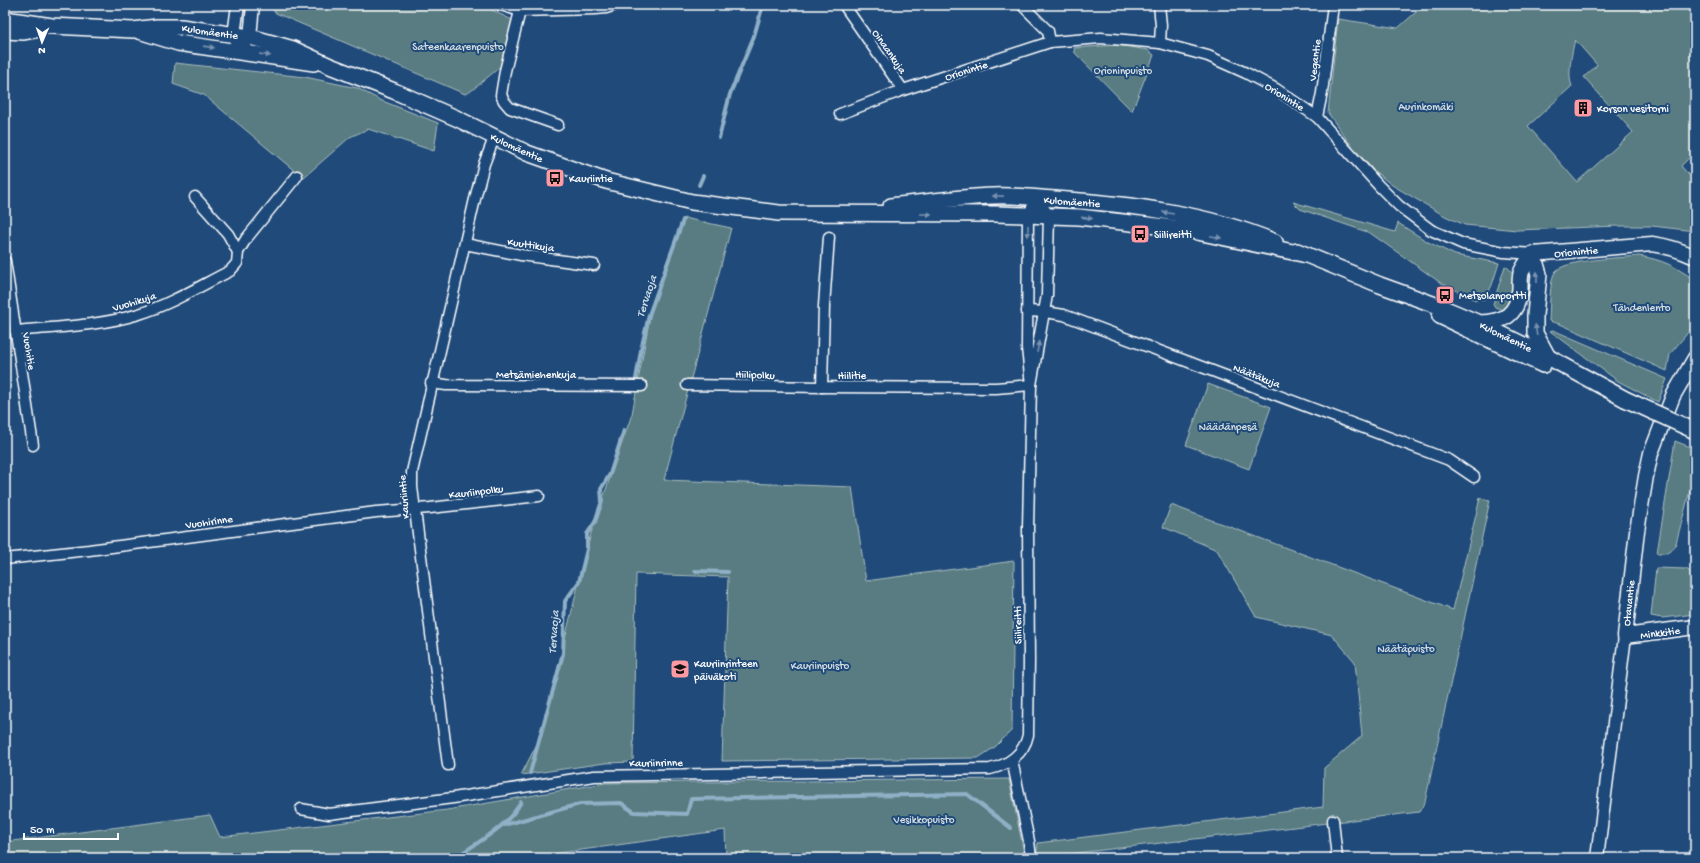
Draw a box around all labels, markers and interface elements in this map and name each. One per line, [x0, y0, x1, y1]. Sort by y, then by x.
north arrow [22, 22, 62, 62]
street label: Kulomäentie [181, 23, 239, 43]
street label: Oinaankuja [869, 28, 908, 77]
street label: Vegantie [1307, 38, 1325, 83]
park label: Sateenkaarenpuisto [412, 42, 504, 54]
text: N [38, 44, 46, 56]
one-way arrow [203, 44, 215, 50]
one-way arrow [259, 52, 271, 58]
street label: Orionintie [944, 59, 990, 84]
park label: Orioninpuisto [1094, 66, 1153, 78]
street label: Orionintie [1262, 81, 1306, 115]
building icon: Korson vesitorni [1572, 97, 1594, 119]
park label: Aurinkomäki [1399, 102, 1453, 114]
place label: Korson vesitorni [1597, 104, 1669, 116]
street label: Kulomäentie [488, 132, 545, 166]
bus stop icon: Kauriintie [544, 167, 566, 189]
place label: Kauriintie [569, 174, 613, 186]
one-way arrow [991, 193, 1004, 199]
street label: Kulomäentie [1043, 195, 1101, 211]
one-way arrow [1162, 209, 1174, 215]
one-way arrow [920, 211, 933, 217]
one-way arrow [1081, 215, 1093, 221]
bus stop icon: Siilireitti [1129, 223, 1151, 245]
one-way arrow [1025, 225, 1031, 238]
place label: Siilireitti [1154, 230, 1192, 242]
one-way arrow [1210, 234, 1222, 240]
street label: Kuuttikuja [507, 237, 556, 255]
street label: Orionintie [1554, 245, 1599, 261]
one-way arrow [1534, 271, 1541, 283]
water label: Tervaoja [635, 273, 662, 319]
bus stop icon: Metsolanportti [1434, 284, 1456, 306]
street label: Vuohikuja [111, 290, 159, 315]
place label: Metsolanportti [1459, 291, 1527, 303]
park label: Tähdenlento [1612, 303, 1671, 315]
street label: Kulomäentie [1477, 320, 1534, 356]
one-way arrow [1533, 324, 1539, 336]
street label: Vuohitie [19, 331, 37, 371]
one-way arrow [1035, 340, 1041, 353]
street label: Näätäkuja [1231, 362, 1282, 392]
street label: Hiilipolku [735, 369, 775, 383]
street label: Metsämiehenkuja [496, 370, 577, 382]
street label: Hiilitie [838, 371, 867, 383]
park label: Näädänpesä [1199, 422, 1258, 434]
street label: Kauriintie [397, 474, 413, 519]
street label: Kauriinpolku [448, 484, 504, 502]
street label: Vuohirinne [184, 514, 234, 532]
street label: Otavantie [1622, 579, 1638, 627]
street label: Siilireitti [1013, 606, 1025, 644]
water label: Tervaoja [546, 609, 564, 654]
street label: Minkkitie [1640, 625, 1681, 643]
park label: Näätäpuisto [1377, 644, 1435, 656]
school or university icon: Kauriinrinteen päiväkoti [669, 658, 691, 680]
place label: Kauriinrinteen päiväkoti [693, 659, 759, 684]
park label: Kauriinpuisto [791, 661, 849, 673]
street label: Kauriinrinne [629, 758, 683, 770]
scale bar [24, 815, 118, 841]
park label: Vesikkopuisto [893, 815, 955, 827]
text: 50 m [30, 824, 55, 838]

